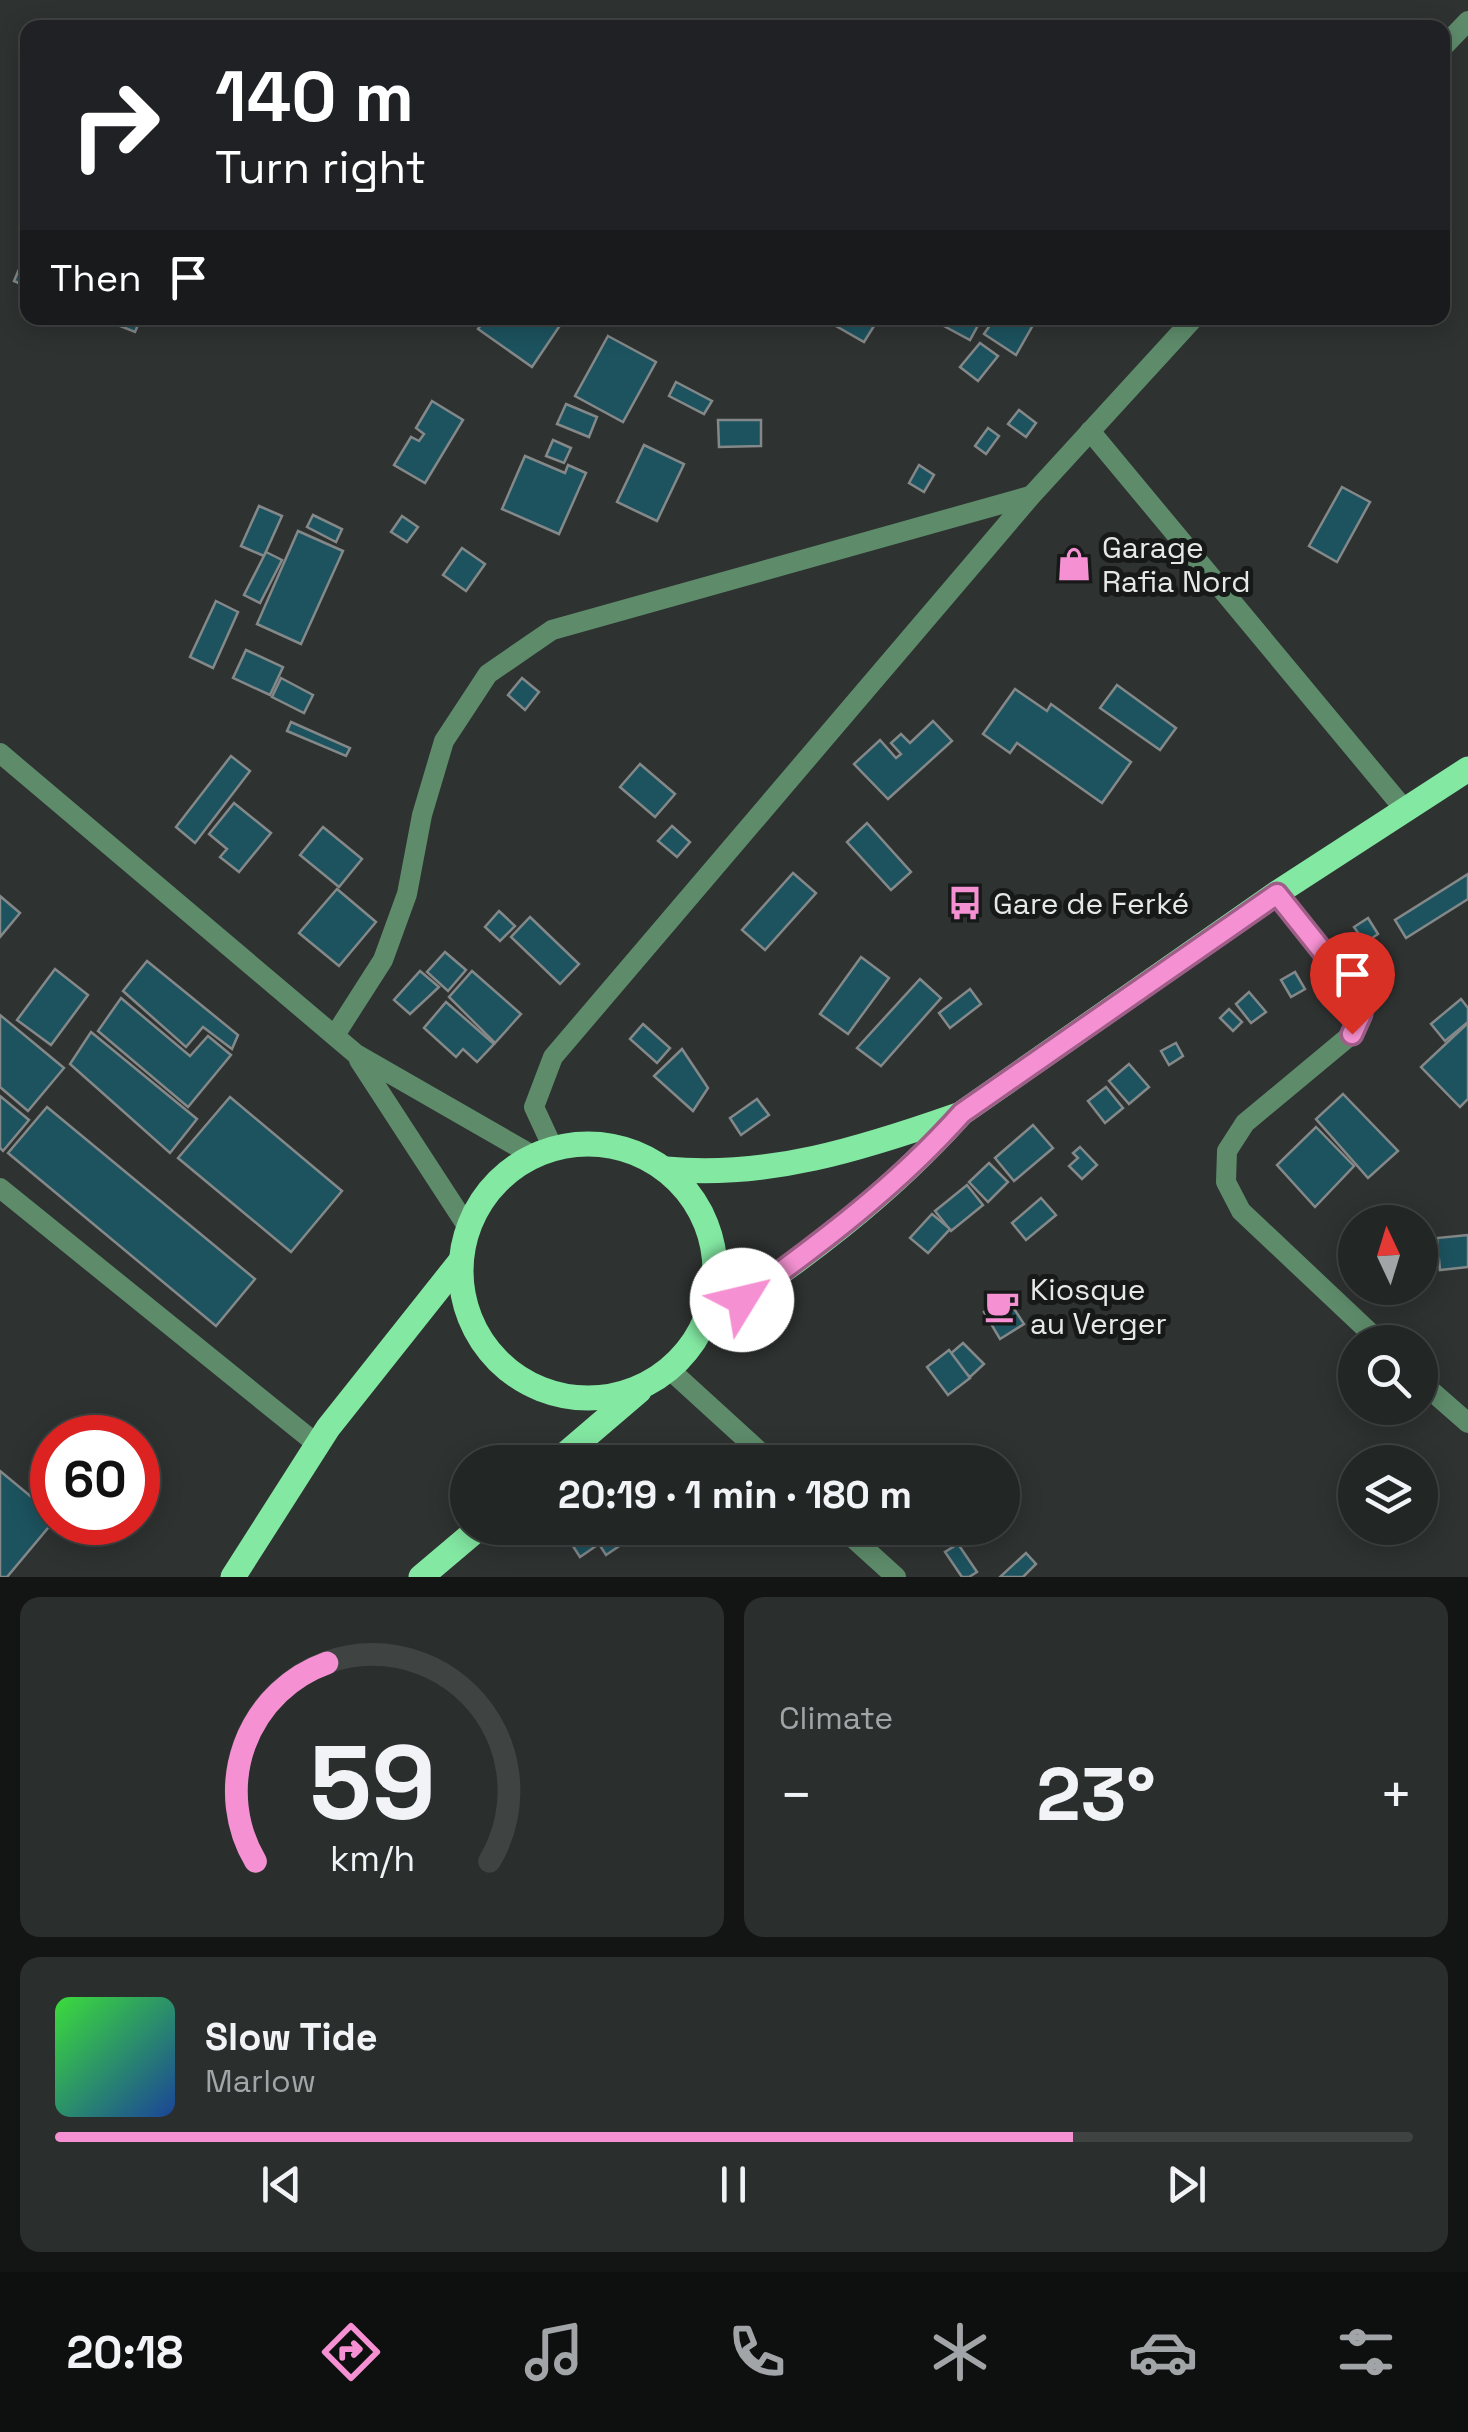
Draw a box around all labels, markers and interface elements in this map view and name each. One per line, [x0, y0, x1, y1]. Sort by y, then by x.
text: 140 m [215, 52, 414, 141]
icon: right [50, 60, 180, 190]
text: Turn right [215, 139, 426, 196]
icon: arrive [161, 250, 216, 305]
text: Then [50, 254, 141, 302]
place label: Garage Rafia Nord [1102, 528, 1251, 601]
shop icon: Garage Rafia Nord [1055, 545, 1093, 583]
bus stop icon: Gare de Ferké [946, 884, 984, 922]
place label: Gare de Ferké [993, 884, 1189, 923]
pin [1310, 932, 1395, 1035]
icon: arrive [1325, 947, 1380, 1002]
north arrow [1338, 1205, 1438, 1305]
map controls [1338, 1205, 1438, 1545]
position arrow [690, 1248, 794, 1352]
place label: Kiosque au Verger [1030, 1270, 1167, 1343]
cafe icon: Kiosque au Verger [983, 1287, 1021, 1325]
button: search [1338, 1325, 1438, 1425]
speed limit sign: 60 [30, 1415, 160, 1545]
button: layers [1338, 1445, 1438, 1545]
text: 20:19 · 1 min · 180 m [558, 1471, 912, 1519]
text: Climate [779, 1698, 893, 1738]
text: 59 [309, 1717, 435, 1849]
text: 23° [1036, 1746, 1156, 1842]
text: − [779, 1760, 813, 1830]
text: + [1379, 1760, 1413, 1830]
text: km/h [329, 1836, 415, 1881]
text: Slow Tide [205, 2013, 378, 2061]
text: Marlow [205, 2061, 316, 2101]
icon: previous [254, 2157, 309, 2212]
icon: pause [706, 2157, 761, 2212]
icon: next [1159, 2157, 1214, 2212]
icon: directions [316, 2317, 386, 2387]
icon: music [519, 2317, 589, 2387]
icon: phone [722, 2317, 792, 2387]
icon: climate [925, 2317, 995, 2387]
icon: car [1128, 2317, 1198, 2387]
icon: filters [1331, 2317, 1401, 2387]
text: 20:18 [67, 2324, 183, 2381]

